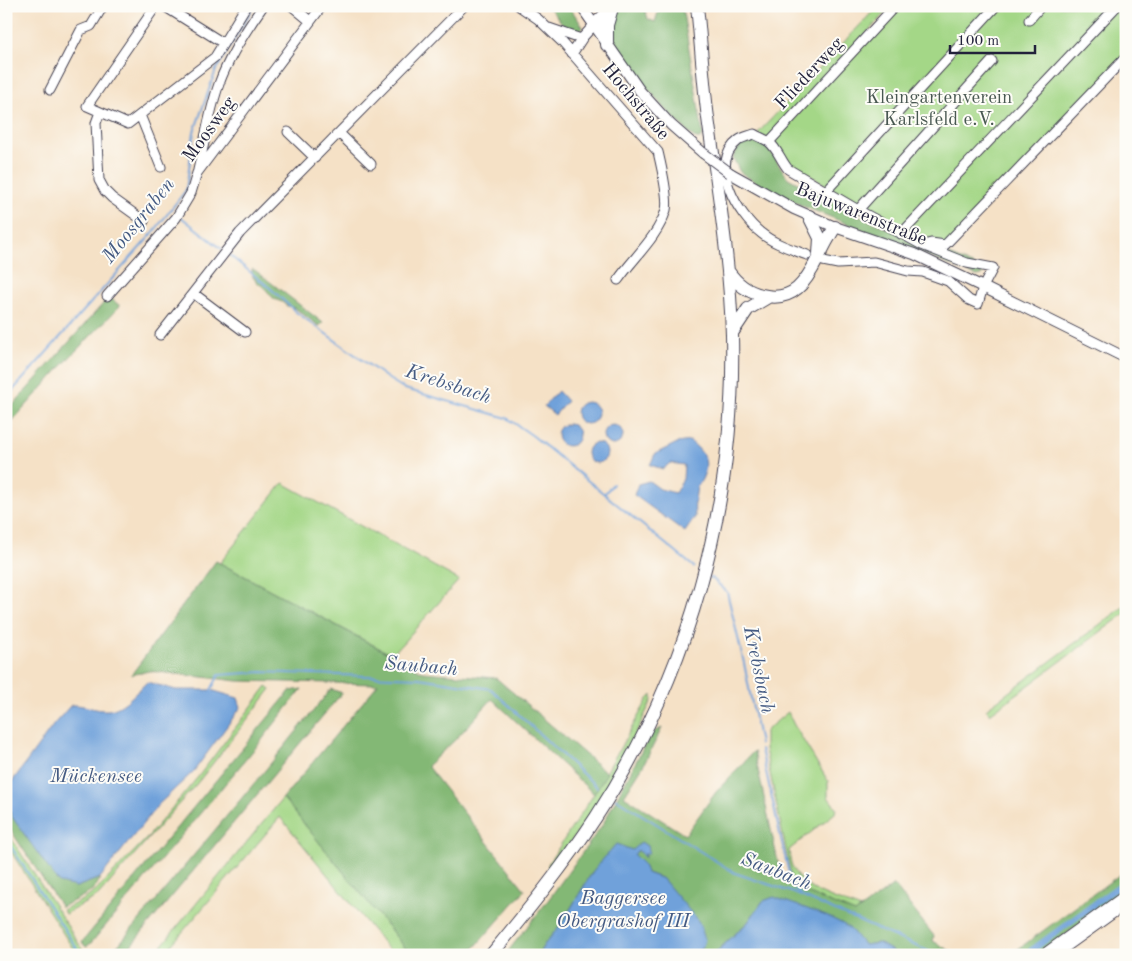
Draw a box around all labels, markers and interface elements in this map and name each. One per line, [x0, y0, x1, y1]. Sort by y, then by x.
scale bar [950, 22, 1034, 54]
street label: Fliederweg [772, 34, 849, 114]
text: 100 m [957, 34, 999, 49]
street label: Hochstraße [598, 60, 672, 144]
park label: Kleingartenverein Karlsfeld e.V. [866, 89, 1012, 130]
street label: Moosweg [180, 93, 240, 166]
water label: Moosgraben [98, 175, 179, 268]
street label: Bajuwarenstraße [793, 180, 929, 250]
water label: Krebsbach [402, 361, 493, 408]
water label: Krebsbach [739, 623, 777, 716]
water label: Saubach [383, 654, 459, 680]
water label: Mückensee [49, 767, 142, 787]
water label: Saubach [738, 849, 814, 895]
water label: Baggersee Obergrashof III [556, 889, 692, 932]

